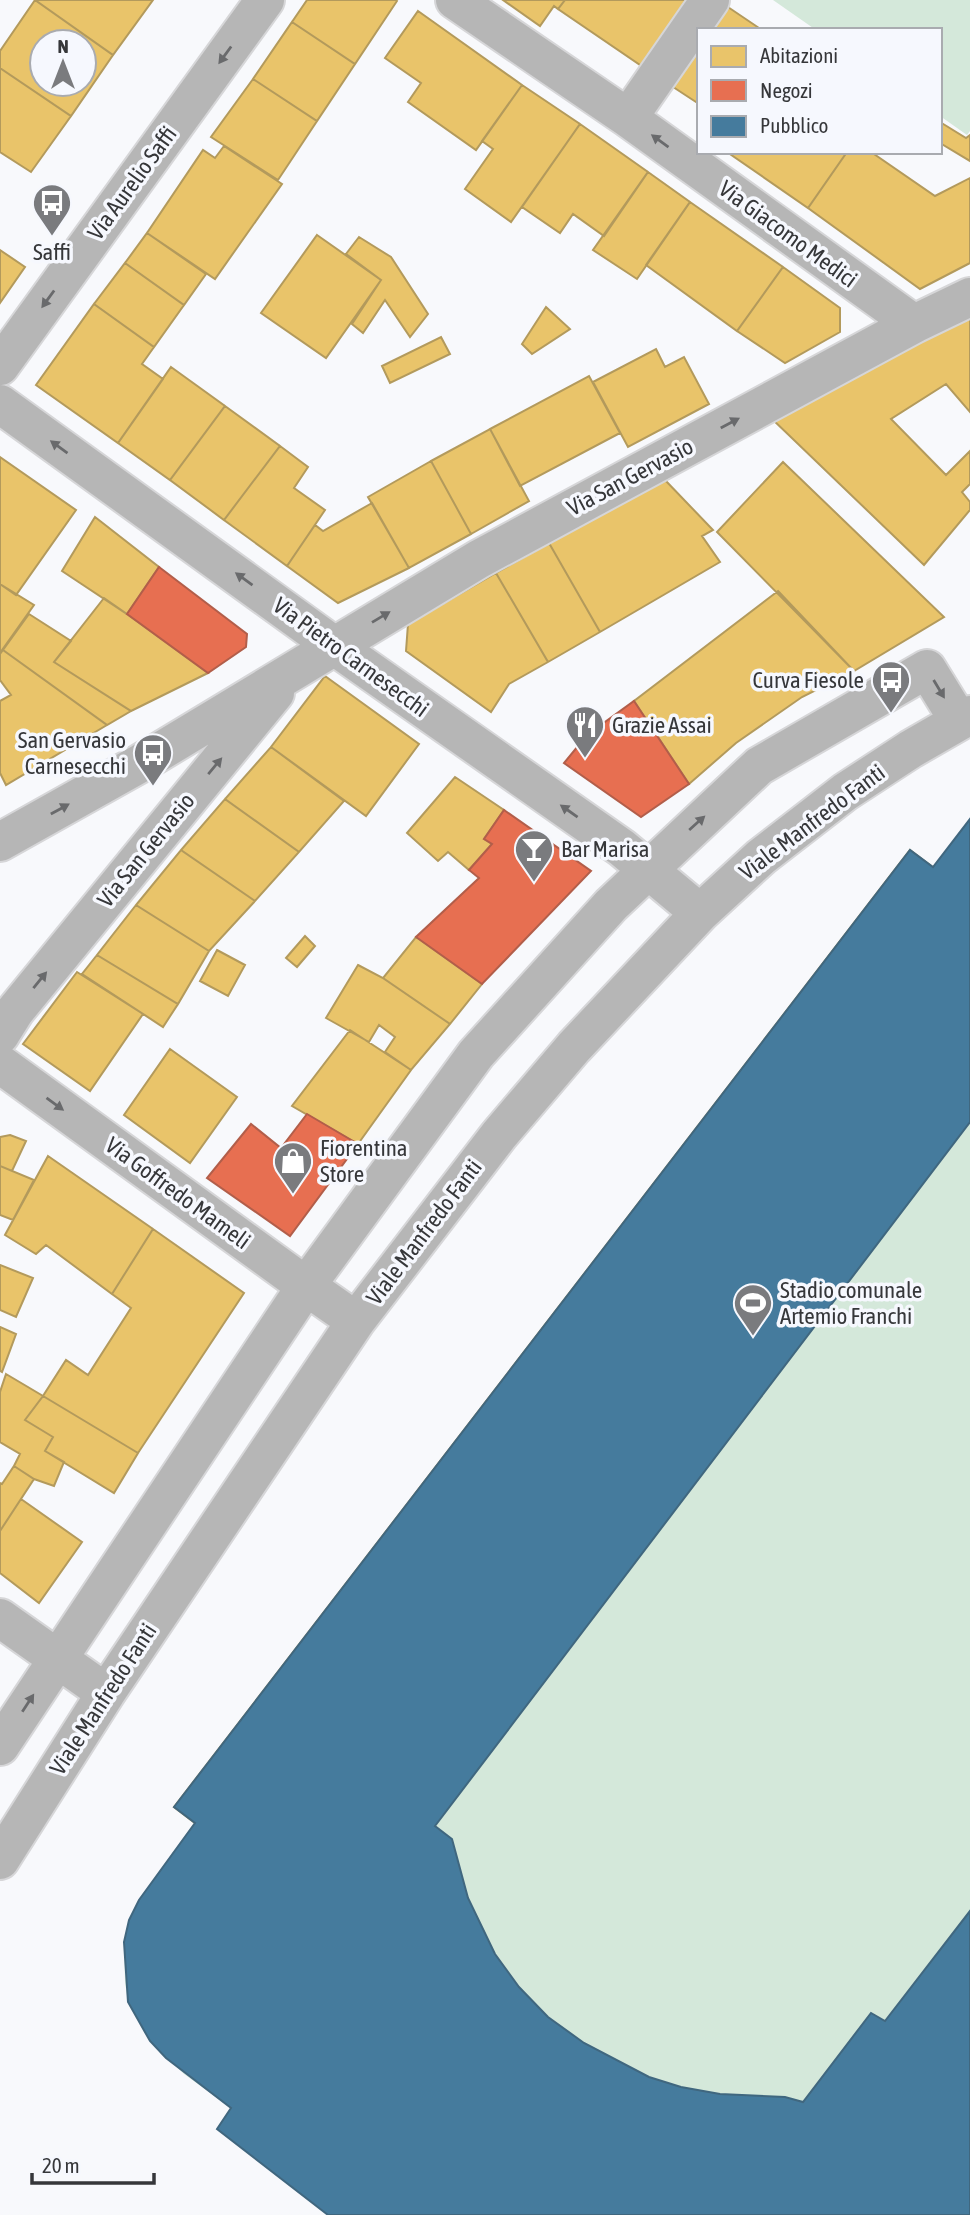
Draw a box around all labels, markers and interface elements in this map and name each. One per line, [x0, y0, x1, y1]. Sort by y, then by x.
north arrow [28, 28, 98, 98]
legend [697, 28, 942, 154]
text: N [57, 35, 69, 57]
text: Abitazioni [760, 43, 838, 67]
one-way arrow [218, 46, 232, 64]
text: Negozi [760, 78, 813, 102]
text: Pubblico [760, 113, 828, 137]
street label: Via Aurelio Saffi [82, 121, 182, 245]
one-way arrow [651, 134, 669, 148]
street label: Via Giacomo Medici [714, 175, 862, 293]
bus stop icon: Saffi [31, 182, 73, 237]
place label: Saffi [33, 239, 71, 265]
one-way arrow [41, 290, 55, 308]
one-way arrow [720, 418, 740, 429]
street label: Via San Gervasio [563, 433, 697, 521]
one-way arrow [50, 440, 68, 454]
one-way arrow [235, 573, 253, 587]
street label: Via Pietro Carnesecchi [268, 592, 434, 722]
one-way arrow [372, 611, 391, 623]
bus stop icon: Curva Fiesole [870, 659, 912, 714]
place label: Curva Fiesole [752, 667, 864, 693]
one-way arrow [933, 679, 946, 698]
restaurant icon: Grazie Assai [564, 704, 606, 759]
place label: Grazie Assai [612, 712, 712, 738]
place label: San Gervasio Carnesecchi [18, 727, 126, 779]
bus stop icon: San Gervasio Carnesecchi [132, 732, 174, 787]
one-way arrow [207, 757, 222, 774]
street label: Viale Manfredo Fanti [734, 759, 890, 885]
street label: Via San Gervasio [92, 788, 200, 912]
one-way arrow [50, 803, 70, 815]
one-way arrow [560, 804, 578, 818]
one-way arrow [688, 815, 706, 831]
bar icon: Bar Marisa [513, 828, 555, 883]
place label: Bar Marisa [561, 836, 650, 862]
one-way arrow [32, 972, 47, 989]
one-way arrow [46, 1097, 64, 1111]
street label: Via Goffredo Mameli [101, 1132, 255, 1254]
place label: Fiorentina Store [320, 1135, 408, 1187]
shop icon: Fiorentina Store [272, 1140, 314, 1195]
street label: Viale Manfredo Fanti [361, 1154, 487, 1310]
place label: Stadio comunale Artemio Franchi [780, 1277, 922, 1329]
sports icon: Stadio comunale Artemio Franchi [732, 1282, 774, 1337]
street label: Viale Manfredo Fanti [44, 1619, 162, 1779]
one-way arrow [22, 1693, 35, 1713]
scale bar [32, 2142, 154, 2186]
text: 20 m [42, 2153, 80, 2177]

